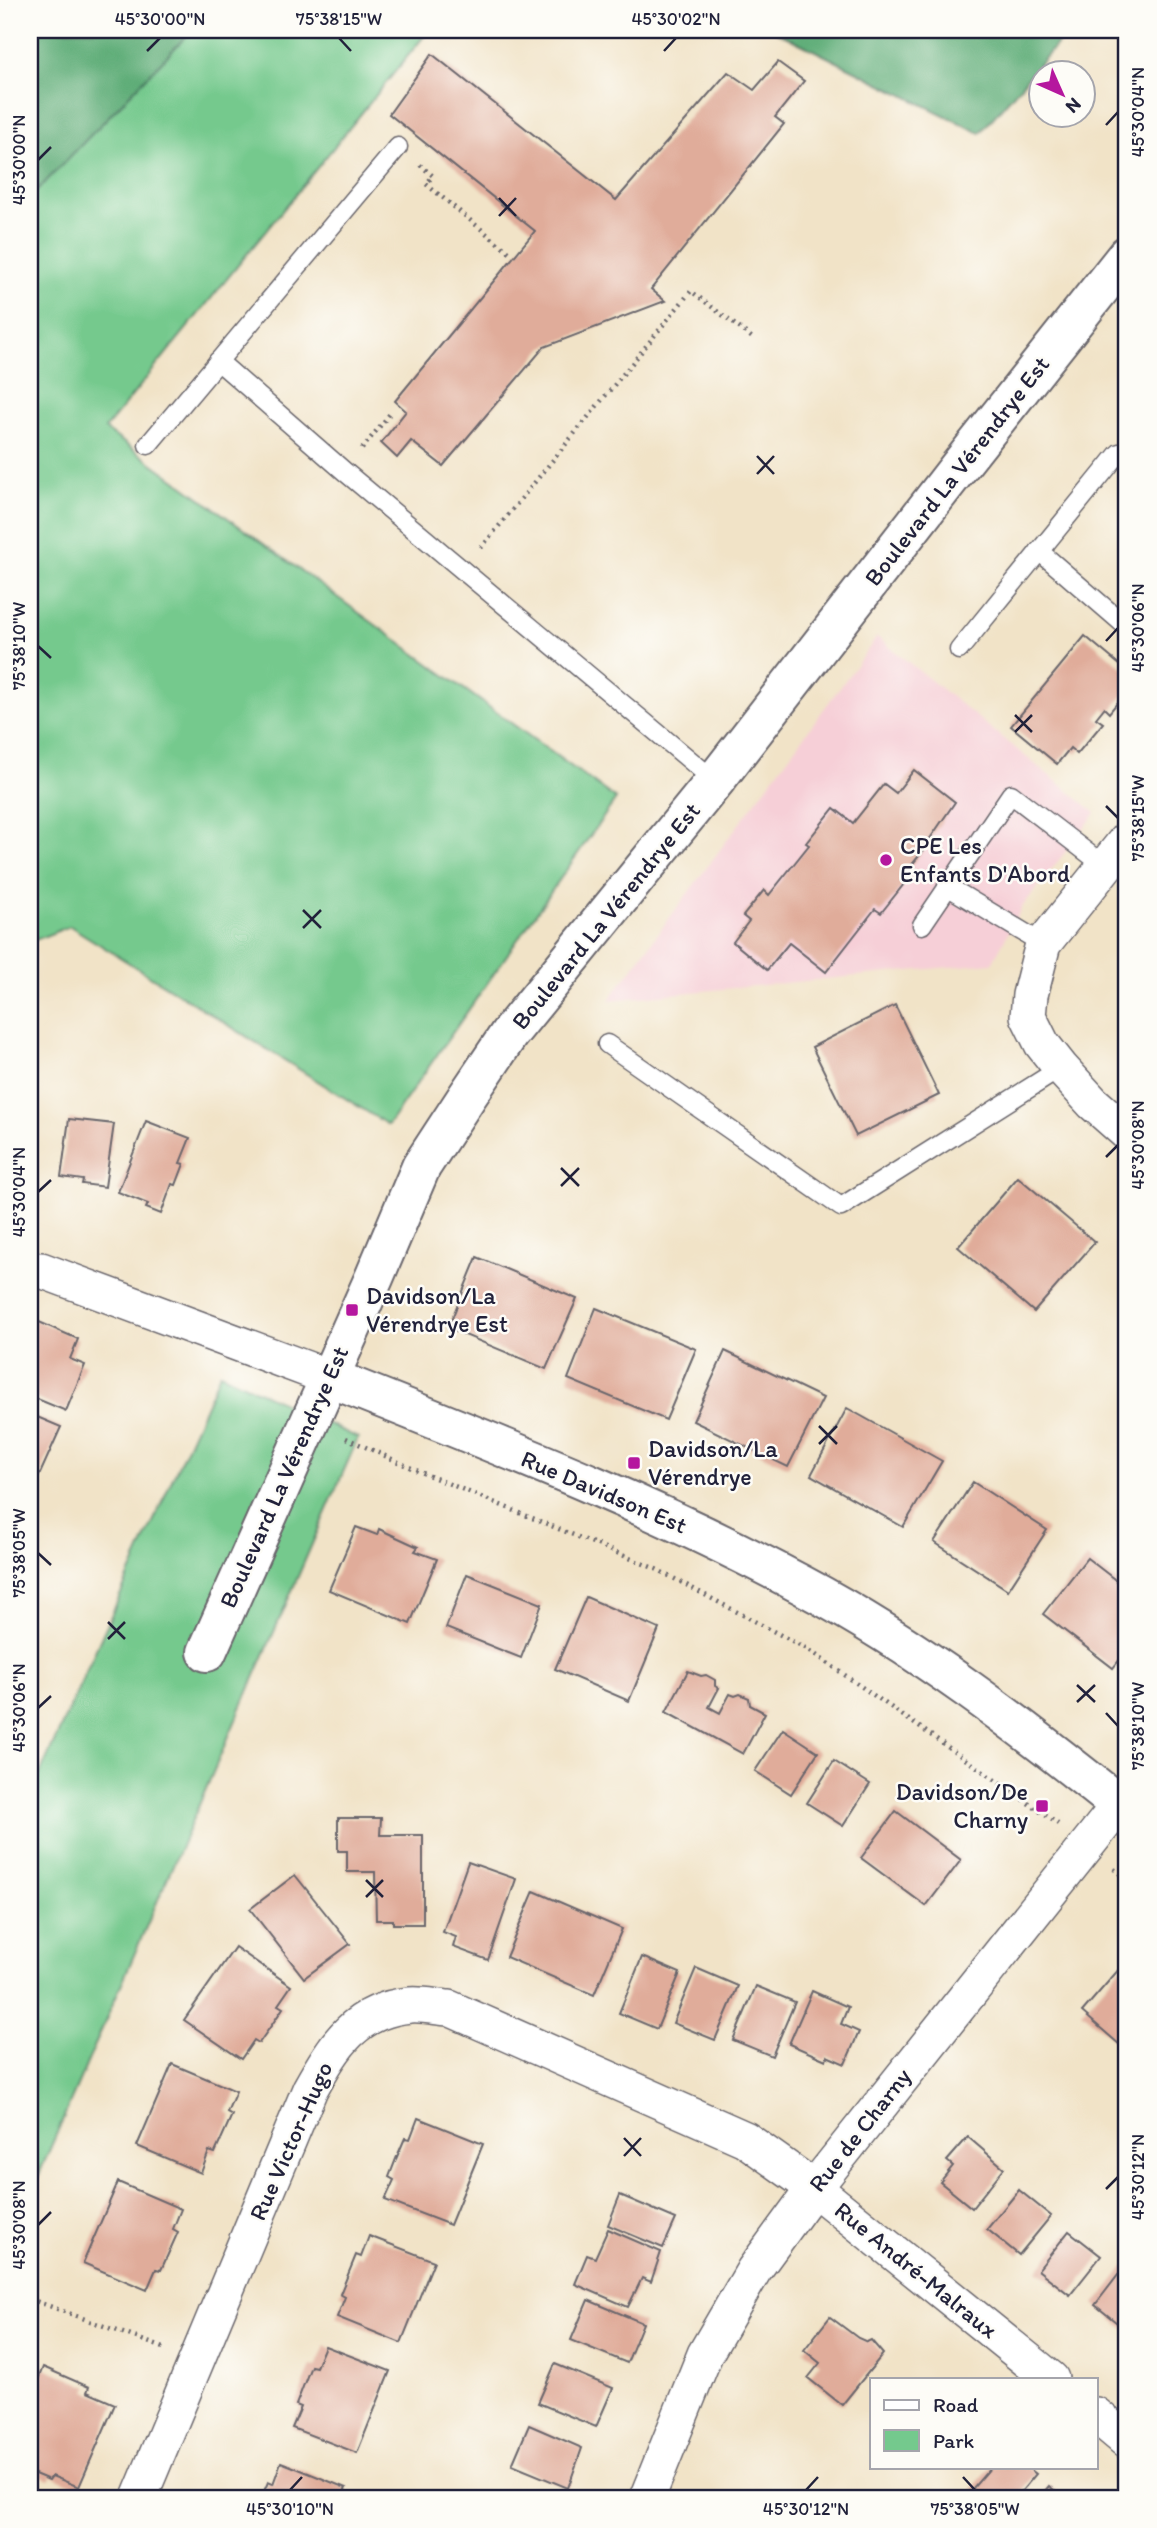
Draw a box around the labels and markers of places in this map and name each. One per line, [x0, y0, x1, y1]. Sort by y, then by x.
place label: CPE Les Enfants D'Abord [900, 831, 1070, 888]
marker: CPE Les Enfants D'Abord [878, 852, 894, 868]
place label: Davidson/La Vérendrye Est [366, 1281, 508, 1338]
marker: Davidson/La Vérendrye Est [344, 1302, 360, 1318]
place label: Davidson/La Vérendrye [648, 1434, 778, 1491]
marker: Davidson/La Vérendrye [626, 1455, 642, 1471]
place label: Davidson/De Charny [896, 1777, 1028, 1834]
marker: Davidson/De Charny [1034, 1798, 1050, 1814]

